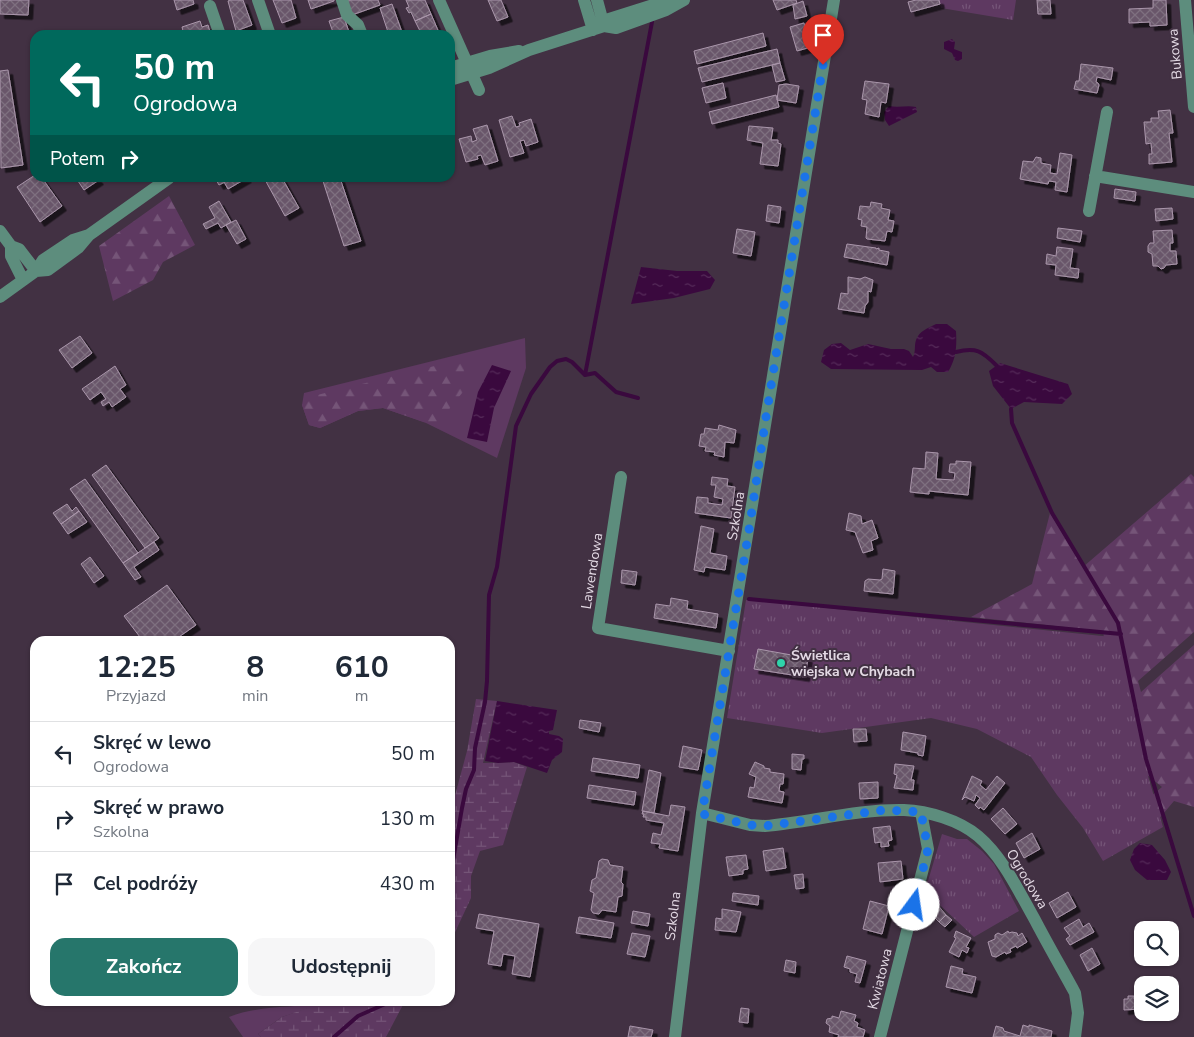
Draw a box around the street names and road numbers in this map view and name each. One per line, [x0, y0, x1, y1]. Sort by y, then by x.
street label: Bukowa [1163, 28, 1187, 80]
street label: Szkolna [723, 490, 749, 542]
street label: Lawendowa [577, 532, 607, 610]
street label: Ogrodowa [1002, 846, 1052, 912]
street label: Szkolna [661, 890, 685, 942]
street label: Kwiatowa [863, 946, 897, 1012]

